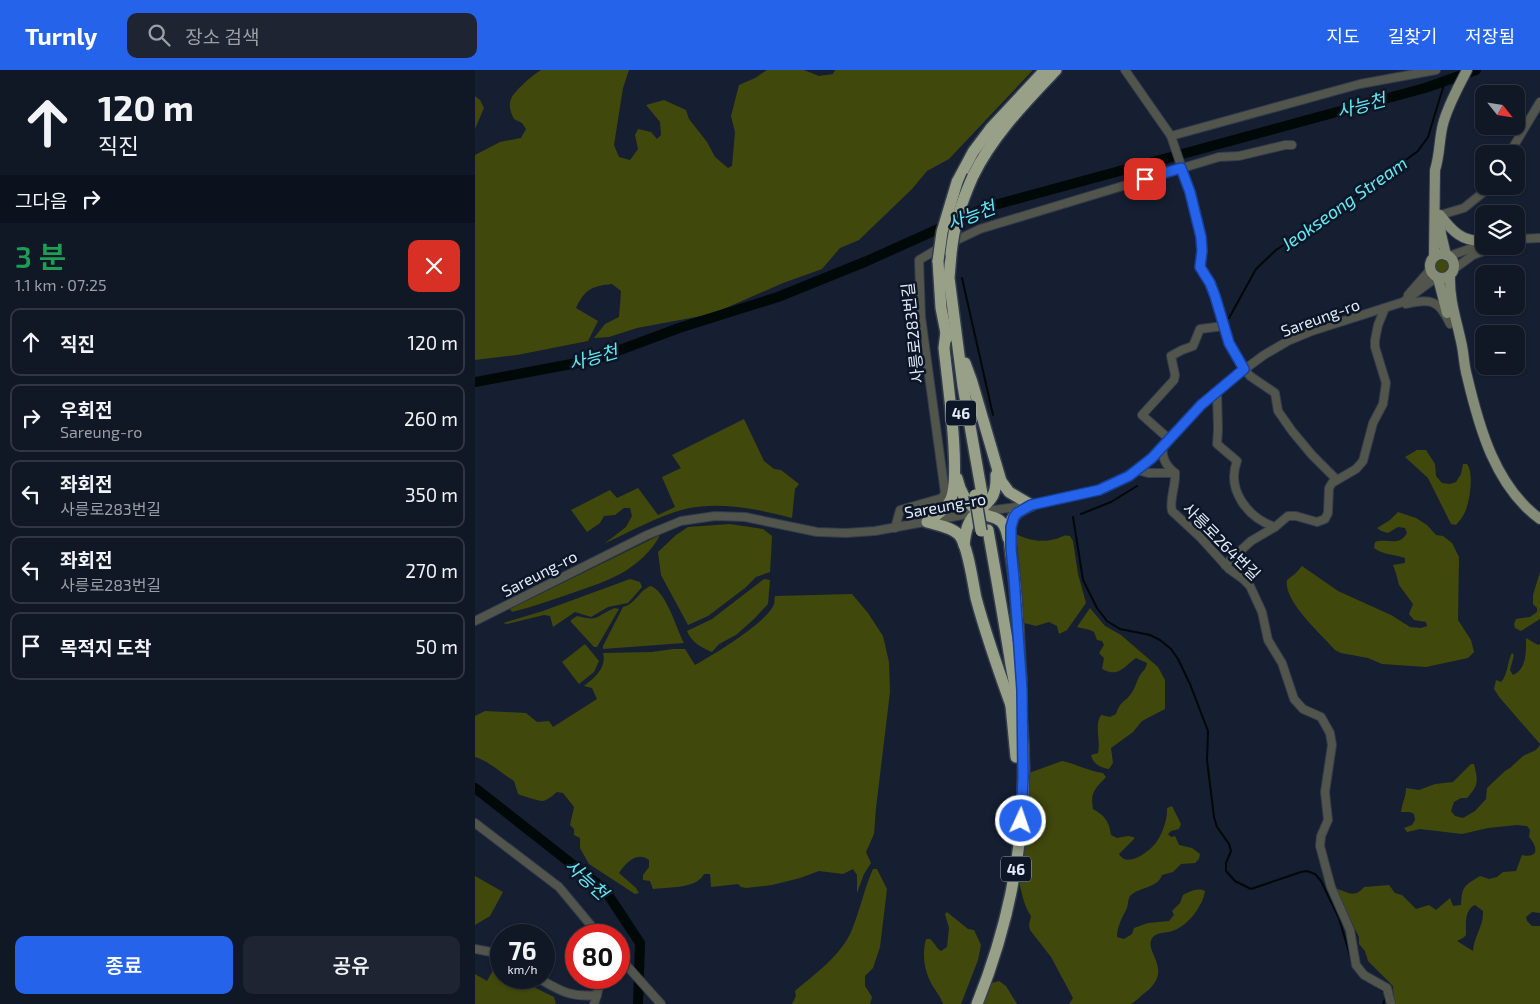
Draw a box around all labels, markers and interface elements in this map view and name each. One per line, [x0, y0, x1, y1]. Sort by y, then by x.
search box [127, 13, 477, 58]
text: Turnly [25, 21, 97, 50]
icon: search [145, 21, 173, 49]
text: 장소 검색 [185, 25, 259, 48]
text: 지도 [1327, 25, 1360, 47]
text: 길찾기 [1388, 25, 1437, 47]
text: 저장됨 [1465, 25, 1515, 47]
north arrow [1475, 85, 1525, 135]
map controls [1475, 85, 1525, 375]
text: 120 m [98, 86, 194, 128]
water label: 사능천 [1334, 87, 1390, 122]
icon: ahead [15, 90, 80, 155]
text: 직진 [98, 132, 138, 158]
button: search [1475, 145, 1525, 195]
water label: Jeokseong Stream [1276, 151, 1411, 255]
pin [1124, 158, 1166, 200]
icon: arrive [1131, 165, 1159, 193]
icon: right [77, 185, 105, 213]
text: 그다음 [15, 189, 67, 212]
water label: 사능천 [944, 195, 1000, 234]
button: layers [1475, 205, 1525, 255]
text: 3 분 [15, 238, 66, 274]
button: close [408, 240, 460, 292]
button: + [1475, 265, 1525, 315]
text: 1.1 km · 07:25 [15, 275, 107, 294]
street label: 사릉로283번길 [897, 282, 927, 384]
street label: Sareung-ro [1278, 294, 1362, 340]
button: − [1475, 325, 1525, 375]
icon: ahead [17, 328, 45, 356]
text: 120 m [407, 331, 458, 354]
text: 직진 [60, 332, 95, 355]
water label: 사능천 [566, 339, 622, 374]
text: 우회전 [60, 398, 112, 421]
road number: 46 [946, 400, 976, 426]
icon: right [17, 404, 45, 432]
text: 260 m [404, 407, 458, 430]
text: Sareung-ro [60, 422, 142, 441]
text: 좌회전 [60, 472, 112, 495]
icon: left [17, 480, 45, 508]
text: 350 m [405, 483, 458, 506]
street label: Sareung-ro [903, 488, 987, 522]
street label: 사릉로264번길 [1179, 498, 1265, 584]
text: 사릉로283번길 [60, 499, 161, 518]
street label: Sareung-ro [498, 546, 580, 600]
text: 좌회전 [60, 548, 112, 571]
icon: left [17, 556, 45, 584]
text: 270 m [405, 559, 458, 582]
text: 사릉로283번길 [60, 575, 161, 594]
icon: arrive [17, 632, 45, 660]
text: 50 m [415, 635, 458, 658]
text: 목적지 도착 [60, 636, 152, 659]
position arrow [994, 794, 1046, 846]
water label: 사능천 [561, 854, 615, 905]
road number: 46 [1001, 856, 1031, 882]
speed limit sign: 80 [565, 924, 630, 989]
text: 76 [509, 935, 536, 965]
button: 종료 [15, 936, 233, 994]
button: 공유 [243, 936, 460, 994]
text: km/h [508, 962, 537, 976]

